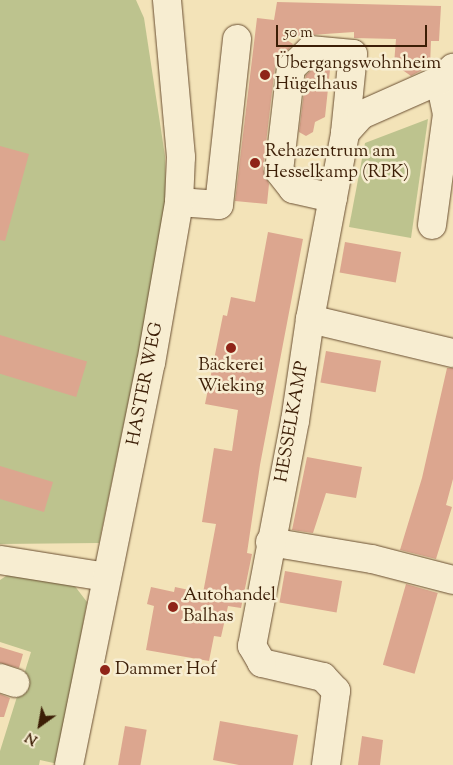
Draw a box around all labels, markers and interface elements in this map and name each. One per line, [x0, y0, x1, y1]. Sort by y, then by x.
scale bar [278, 15, 429, 47]
text: 50 m [284, 23, 313, 44]
place label: Übergangswohnheim Hügelhaus [275, 54, 441, 96]
marker: Übergangswohnheim Hügelhaus [259, 69, 271, 81]
place label: Rehazentrum am Hesselkamp (RPK) [265, 142, 409, 184]
marker: Rehazentrum am Hesselkamp (RPK) [249, 157, 261, 169]
street label: HASTER WEG [123, 321, 169, 447]
marker: Bäckerei Wieking [225, 342, 237, 354]
place label: Bäckerei Wieking [198, 356, 264, 398]
street label: HESSELKAMP [272, 360, 314, 484]
place label: Autohandel Balhas [183, 586, 276, 628]
marker: Autohandel Balhas [167, 601, 179, 613]
place label: Dammer Hof [115, 659, 216, 681]
marker: Dammer Hof [99, 664, 111, 676]
north arrow [15, 700, 65, 750]
text: N [22, 726, 42, 749]

